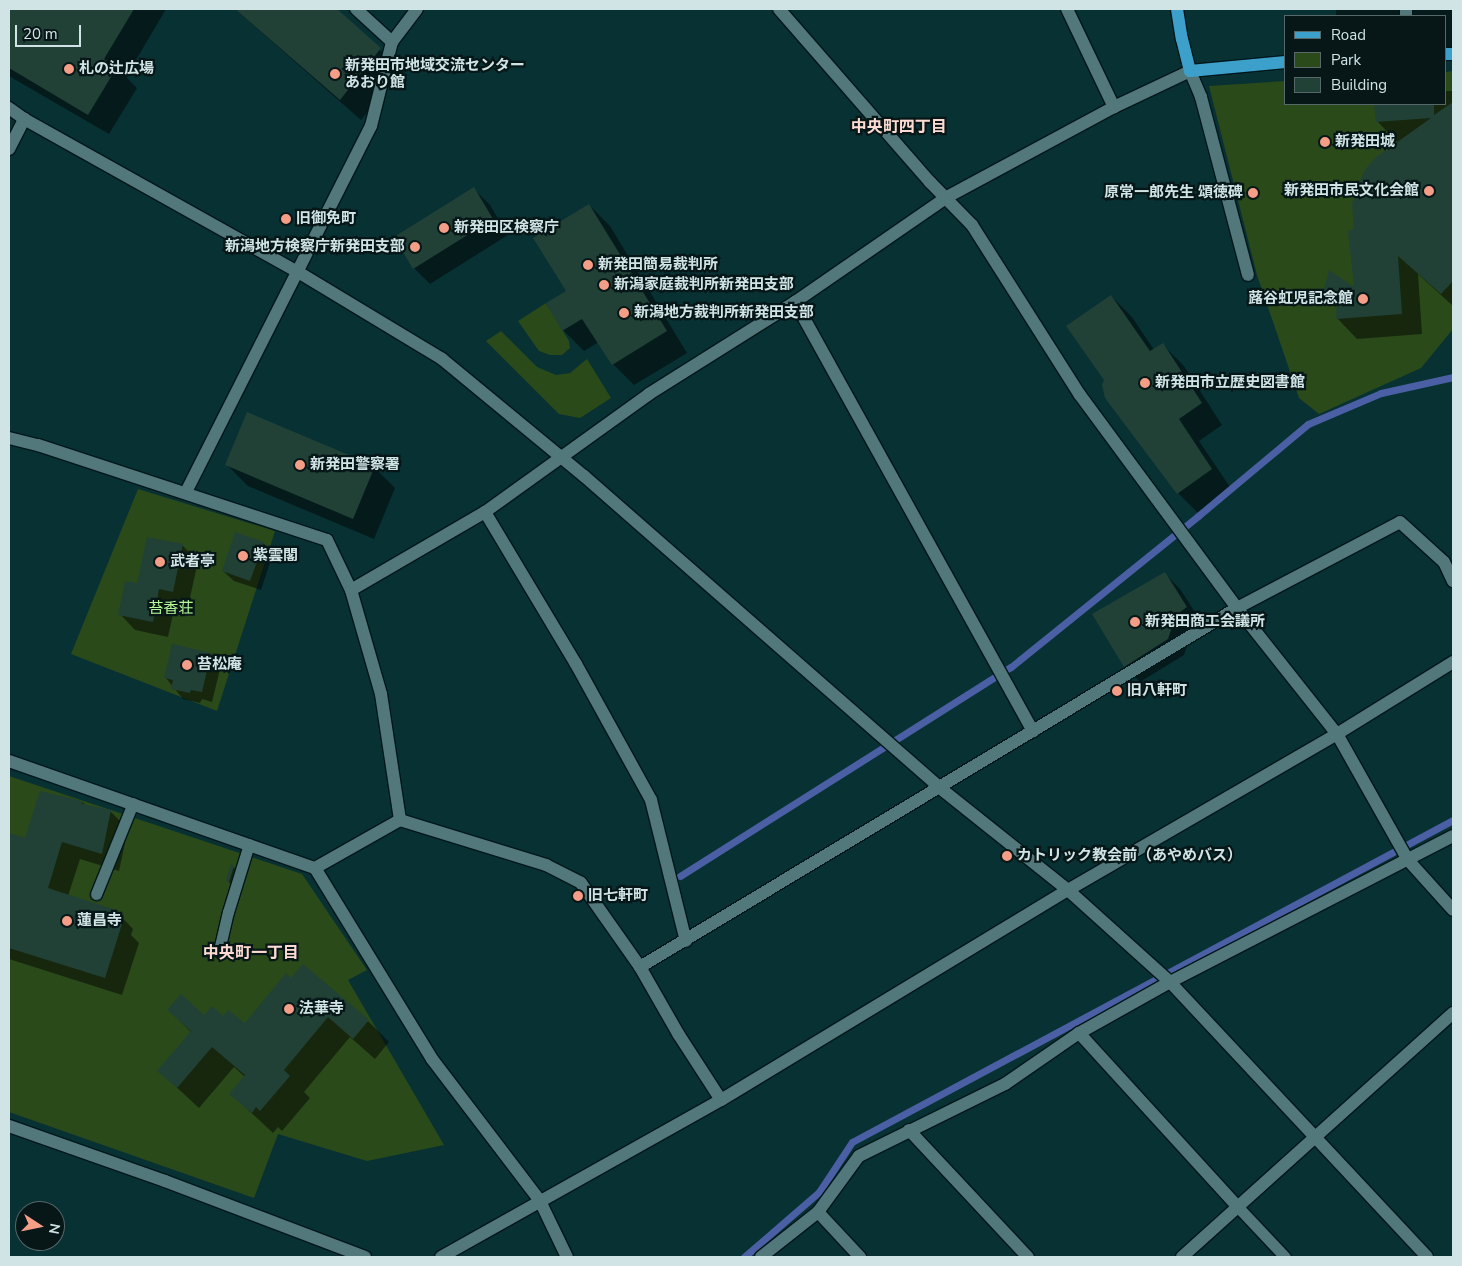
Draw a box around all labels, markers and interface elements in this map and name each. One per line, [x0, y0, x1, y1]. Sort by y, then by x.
scale bar [18, 15, 84, 47]
legend [1284, 15, 1447, 105]
text: 20 m [23, 24, 58, 44]
text: Road [1331, 25, 1366, 45]
text: Park [1331, 50, 1361, 70]
place label: 新発田市地域交流センター あおり館 [345, 56, 525, 91]
place label: 札の辻広場 [79, 60, 154, 78]
marker: 札の辻広場 [63, 63, 75, 75]
marker: 新発田市地域交流センター あおり館 [329, 68, 341, 80]
text: Building [1331, 75, 1387, 95]
district label: 中央町四丁目 [851, 117, 947, 137]
place label: 新発田城 [1335, 133, 1395, 151]
marker: 新発田城 [1319, 136, 1331, 148]
place label: 新発田市民文化会館 [1284, 182, 1419, 200]
place label: 原常一郎先生 頌徳碑 [1104, 184, 1243, 202]
marker: 新発田市民文化会館 [1423, 185, 1435, 197]
marker: 原常一郎先生 頌徳碑 [1247, 187, 1259, 199]
place label: 旧御免町 [296, 210, 356, 228]
marker: 旧御免町 [280, 213, 292, 225]
place label: 新発田区検察庁 [454, 219, 559, 237]
marker: 新発田区検察庁 [438, 222, 450, 234]
place label: 新潟地方検察庁新発田支部 [225, 238, 405, 256]
marker: 新潟地方検察庁新発田支部 [409, 241, 421, 253]
place label: 新発田簡易裁判所 [598, 256, 718, 274]
marker: 新発田簡易裁判所 [582, 259, 594, 271]
place label: 新潟家庭裁判所新発田支部 [614, 276, 794, 294]
marker: 新潟家庭裁判所新発田支部 [598, 279, 610, 291]
place label: 蕗谷虹児記念館 [1248, 290, 1353, 308]
marker: 蕗谷虹児記念館 [1357, 293, 1369, 305]
place label: 新潟地方裁判所新発田支部 [634, 304, 814, 322]
marker: 新潟地方裁判所新発田支部 [618, 307, 630, 319]
place label: 新発田市立歴史図書館 [1155, 374, 1305, 392]
marker: 新発田市立歴史図書館 [1139, 377, 1151, 389]
place label: 新発田警察署 [310, 456, 400, 474]
marker: 新発田警察署 [294, 459, 306, 471]
place label: 紫雲閣 [253, 547, 298, 565]
marker: 紫雲閣 [237, 550, 249, 562]
place label: 武者亭 [170, 553, 215, 571]
marker: 武者亭 [154, 556, 166, 568]
park label: 苔香荘 [149, 600, 193, 618]
place label: 新発田商工会議所 [1145, 613, 1265, 631]
marker: 新発田商工会議所 [1129, 616, 1141, 628]
place label: 苔松庵 [197, 656, 242, 674]
marker: 苔松庵 [181, 659, 193, 671]
place label: 旧八軒町 [1127, 682, 1187, 700]
marker: 旧八軒町 [1111, 685, 1123, 697]
place label: カトリック教会前（あやめバス） [1017, 847, 1242, 865]
marker: カトリック教会前（あやめバス） [1001, 850, 1013, 862]
place label: 旧七軒町 [588, 887, 648, 905]
marker: 旧七軒町 [572, 890, 584, 902]
place label: 蓮昌寺 [77, 912, 122, 930]
marker: 蓮昌寺 [61, 915, 73, 927]
district label: 中央町一丁目 [203, 943, 299, 963]
place label: 法華寺 [299, 1000, 344, 1018]
marker: 法華寺 [283, 1003, 295, 1015]
north arrow [15, 1201, 65, 1251]
text: N [44, 1222, 65, 1236]

